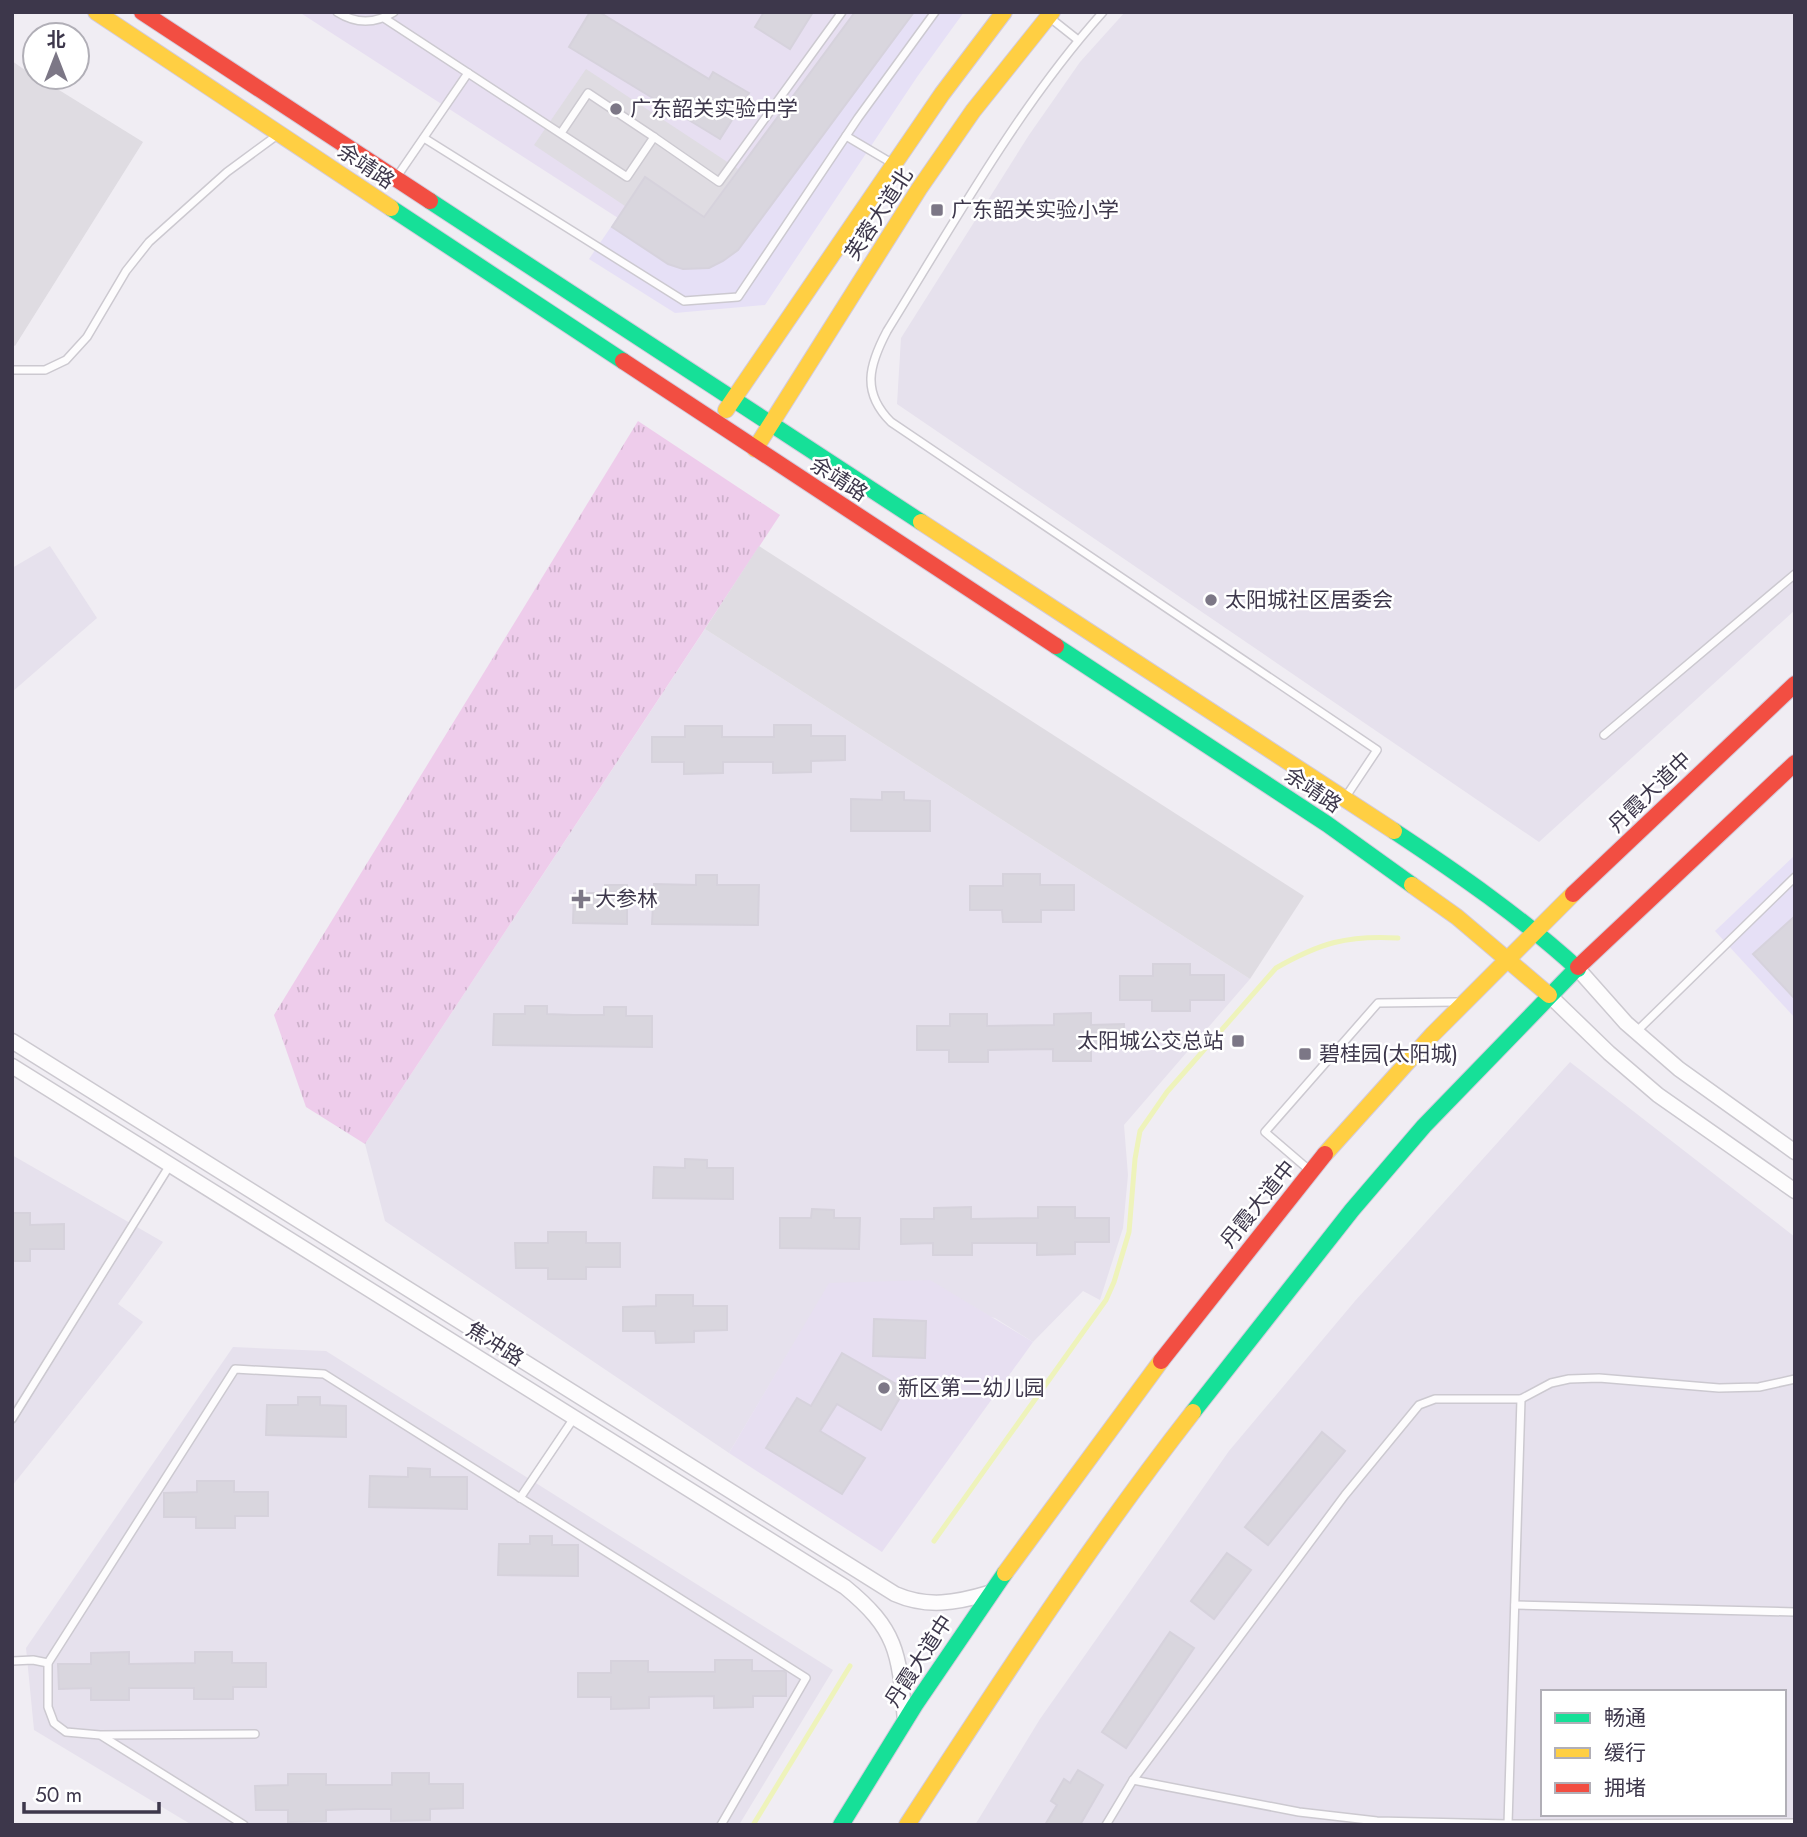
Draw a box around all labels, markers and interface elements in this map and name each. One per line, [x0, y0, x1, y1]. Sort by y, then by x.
north arrow [21, 21, 91, 91]
text: 北 [46, 26, 66, 53]
place label: 广东韶关实验中学 [630, 94, 798, 124]
marker: 广东韶关实验中学 [608, 101, 624, 117]
street label: 余靖路 [331, 136, 401, 196]
street label: 芙蓉大道北 [838, 162, 920, 266]
place label: 广东韶关实验小学 [951, 195, 1119, 225]
marker: 广东韶关实验小学 [929, 202, 945, 218]
street label: 余靖路 [804, 449, 874, 509]
place label: 太阳城社区居委会 [1225, 585, 1393, 615]
marker: 太阳城社区居委会 [1203, 592, 1219, 608]
street label: 丹霞大道中 [1602, 745, 1698, 839]
street label: 余靖路 [1278, 760, 1348, 820]
place label: 大参林 [595, 884, 658, 914]
marker: 大参林 [573, 891, 589, 907]
place label: 太阳城公交总站 [1077, 1026, 1224, 1056]
marker: 太阳城公交总站 [1230, 1033, 1246, 1049]
place label: 碧桂园(太阳城) [1319, 1039, 1458, 1069]
marker: 碧桂园(太阳城) [1297, 1046, 1313, 1062]
street label: 丹霞大道中 [1213, 1154, 1303, 1254]
street label: 焦冲路 [460, 1315, 530, 1373]
place label: 新区第二幼儿园 [898, 1373, 1045, 1403]
marker: 新区第二幼儿园 [876, 1380, 892, 1396]
street label: 丹霞大道中 [878, 1609, 960, 1713]
legend [1541, 1690, 1786, 1816]
text: 畅通 [1604, 1703, 1646, 1733]
text: 缓行 [1604, 1738, 1646, 1768]
scale bar [24, 1770, 159, 1814]
text: 拥堵 [1604, 1773, 1646, 1803]
text: 50 m [35, 1780, 82, 1810]

